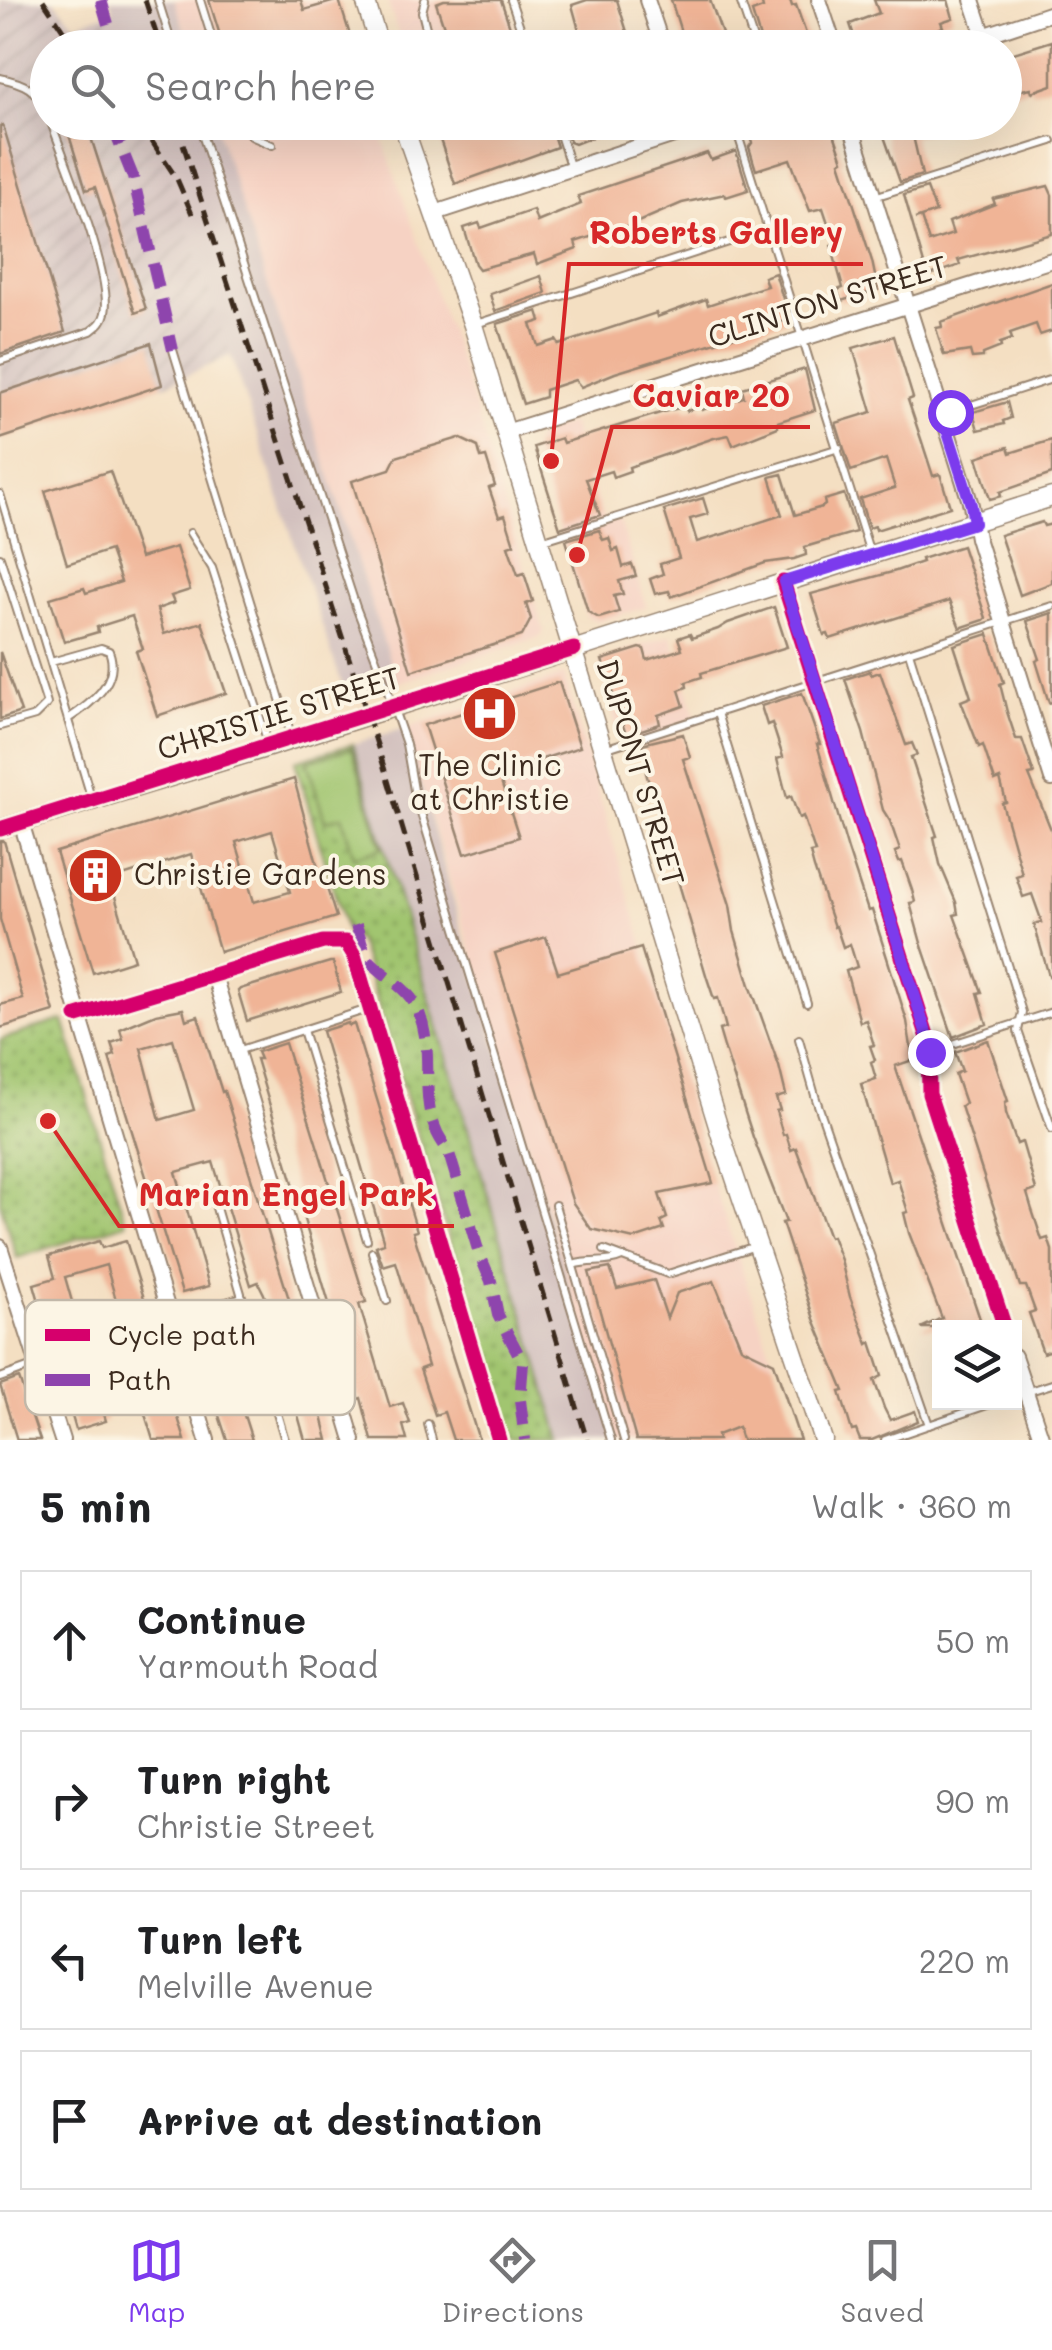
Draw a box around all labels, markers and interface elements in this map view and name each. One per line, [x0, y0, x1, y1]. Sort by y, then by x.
search box [30, 30, 1022, 140]
icon: search [65, 58, 120, 113]
text: Search here [145, 60, 376, 110]
callout: Roberts Gallery [569, 202, 863, 264]
text: Roberts Gallery [589, 210, 843, 253]
street label: CLINTON STREET [703, 245, 952, 356]
callout: Caviar 20 [612, 365, 810, 427]
text: Caviar 20 [632, 373, 790, 415]
route start [928, 390, 974, 436]
street label: DUPONT STREET [588, 654, 695, 891]
street label: CHRISTIE STREET [152, 656, 405, 768]
hospital icon: The Clinic at Christie [460, 683, 520, 743]
place label: The Clinic at Christie [410, 744, 570, 818]
building icon: Christie Gardens [65, 845, 125, 905]
place label: Christie Gardens [134, 853, 386, 893]
route end [908, 1030, 954, 1076]
callout: Marian Engel Park [119, 1164, 454, 1226]
text: Marian Engel Park [138, 1172, 434, 1214]
legend [25, 1300, 355, 1415]
text: Cycle path [108, 1316, 255, 1352]
map controls [932, 1320, 1022, 1410]
button: layers [932, 1320, 1022, 1410]
text: Path [108, 1361, 171, 1397]
text: 5 min [40, 1478, 151, 1533]
text: Walk · 360 m [811, 1484, 1012, 1526]
text: Continue [137, 1594, 306, 1644]
icon: ahead [42, 1613, 97, 1668]
text: 50 m [936, 1619, 1010, 1661]
text: Yarmouth Road [137, 1644, 378, 1686]
text: Turn right [137, 1754, 331, 1804]
icon: right [42, 1773, 97, 1828]
text: 90 m [936, 1779, 1010, 1821]
text: Christie Street [137, 1804, 375, 1846]
text: Turn left [137, 1914, 303, 1964]
icon: left [42, 1933, 97, 1988]
text: 220 m [919, 1939, 1010, 1981]
text: Melville Avenue [137, 1964, 374, 2006]
icon: arrive [42, 2093, 97, 2148]
text: Arrive at destination [137, 2095, 542, 2145]
tab: Map [128, 2233, 185, 2329]
tab: Directions [442, 2233, 584, 2329]
tab: Saved [841, 2233, 924, 2329]

